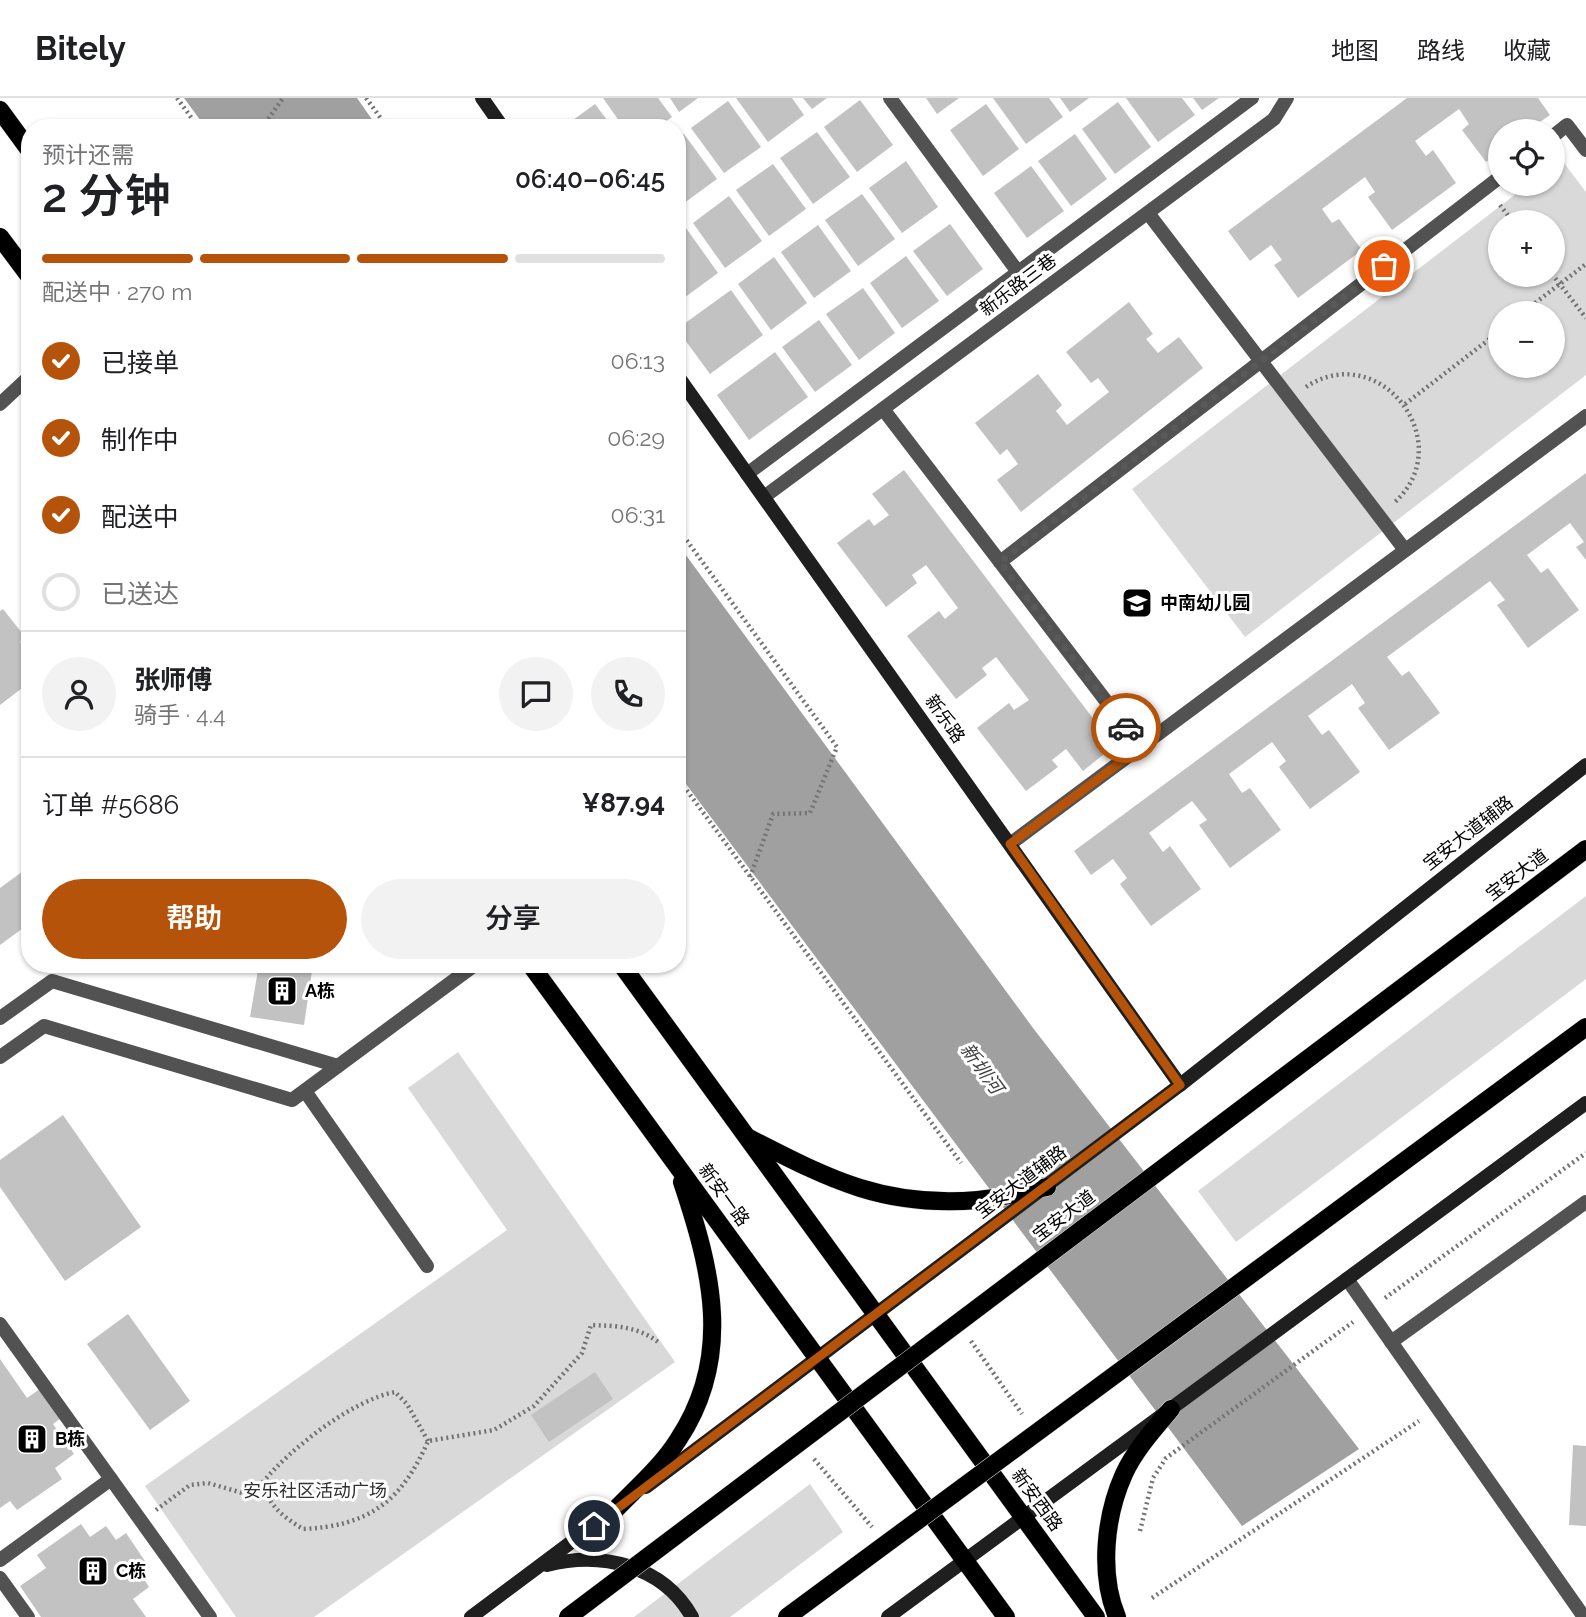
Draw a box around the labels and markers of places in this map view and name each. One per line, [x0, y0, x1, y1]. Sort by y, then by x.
pin [1354, 236, 1414, 296]
school or university icon: 中南幼儿园 [1120, 586, 1154, 620]
place label: 中南幼儿园 [1160, 592, 1250, 613]
building icon: A栋 [265, 974, 299, 1008]
place label: A栋 [305, 980, 335, 1001]
building icon: B栋 [15, 1422, 49, 1456]
place label: B栋 [55, 1428, 85, 1449]
pin [564, 1496, 624, 1556]
building icon: C栋 [76, 1554, 110, 1588]
place label: C栋 [116, 1560, 146, 1581]

